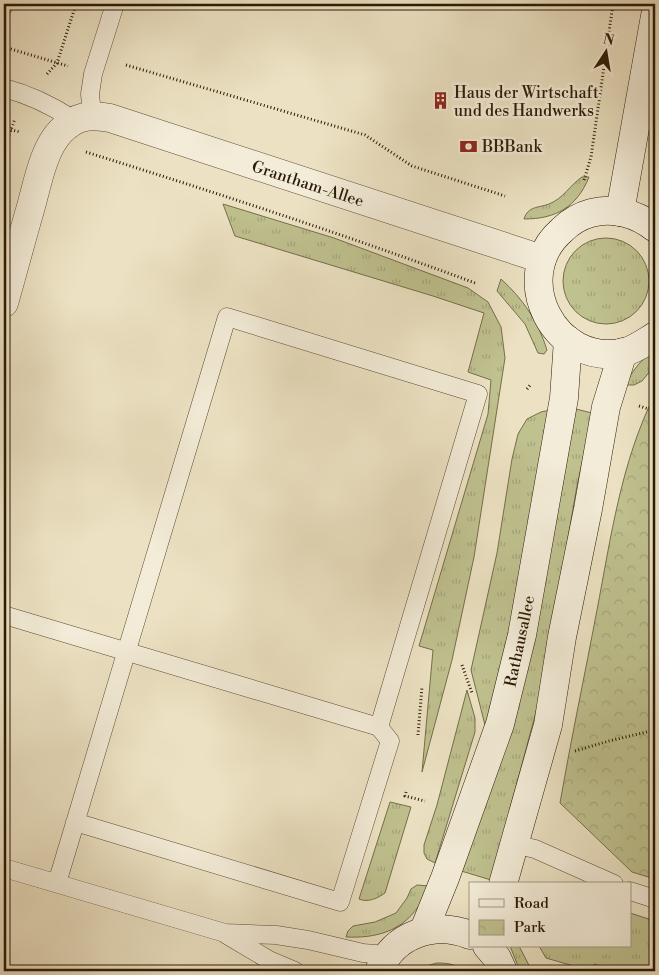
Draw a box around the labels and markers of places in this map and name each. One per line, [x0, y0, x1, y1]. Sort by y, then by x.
place label: Haus der Wirtschaft und des Handwerks [454, 83, 599, 121]
building icon: Haus der Wirtschaft und des Handwerks [430, 91, 450, 111]
bank icon: BBBank [458, 136, 478, 156]
place label: BBBank [481, 137, 543, 157]

